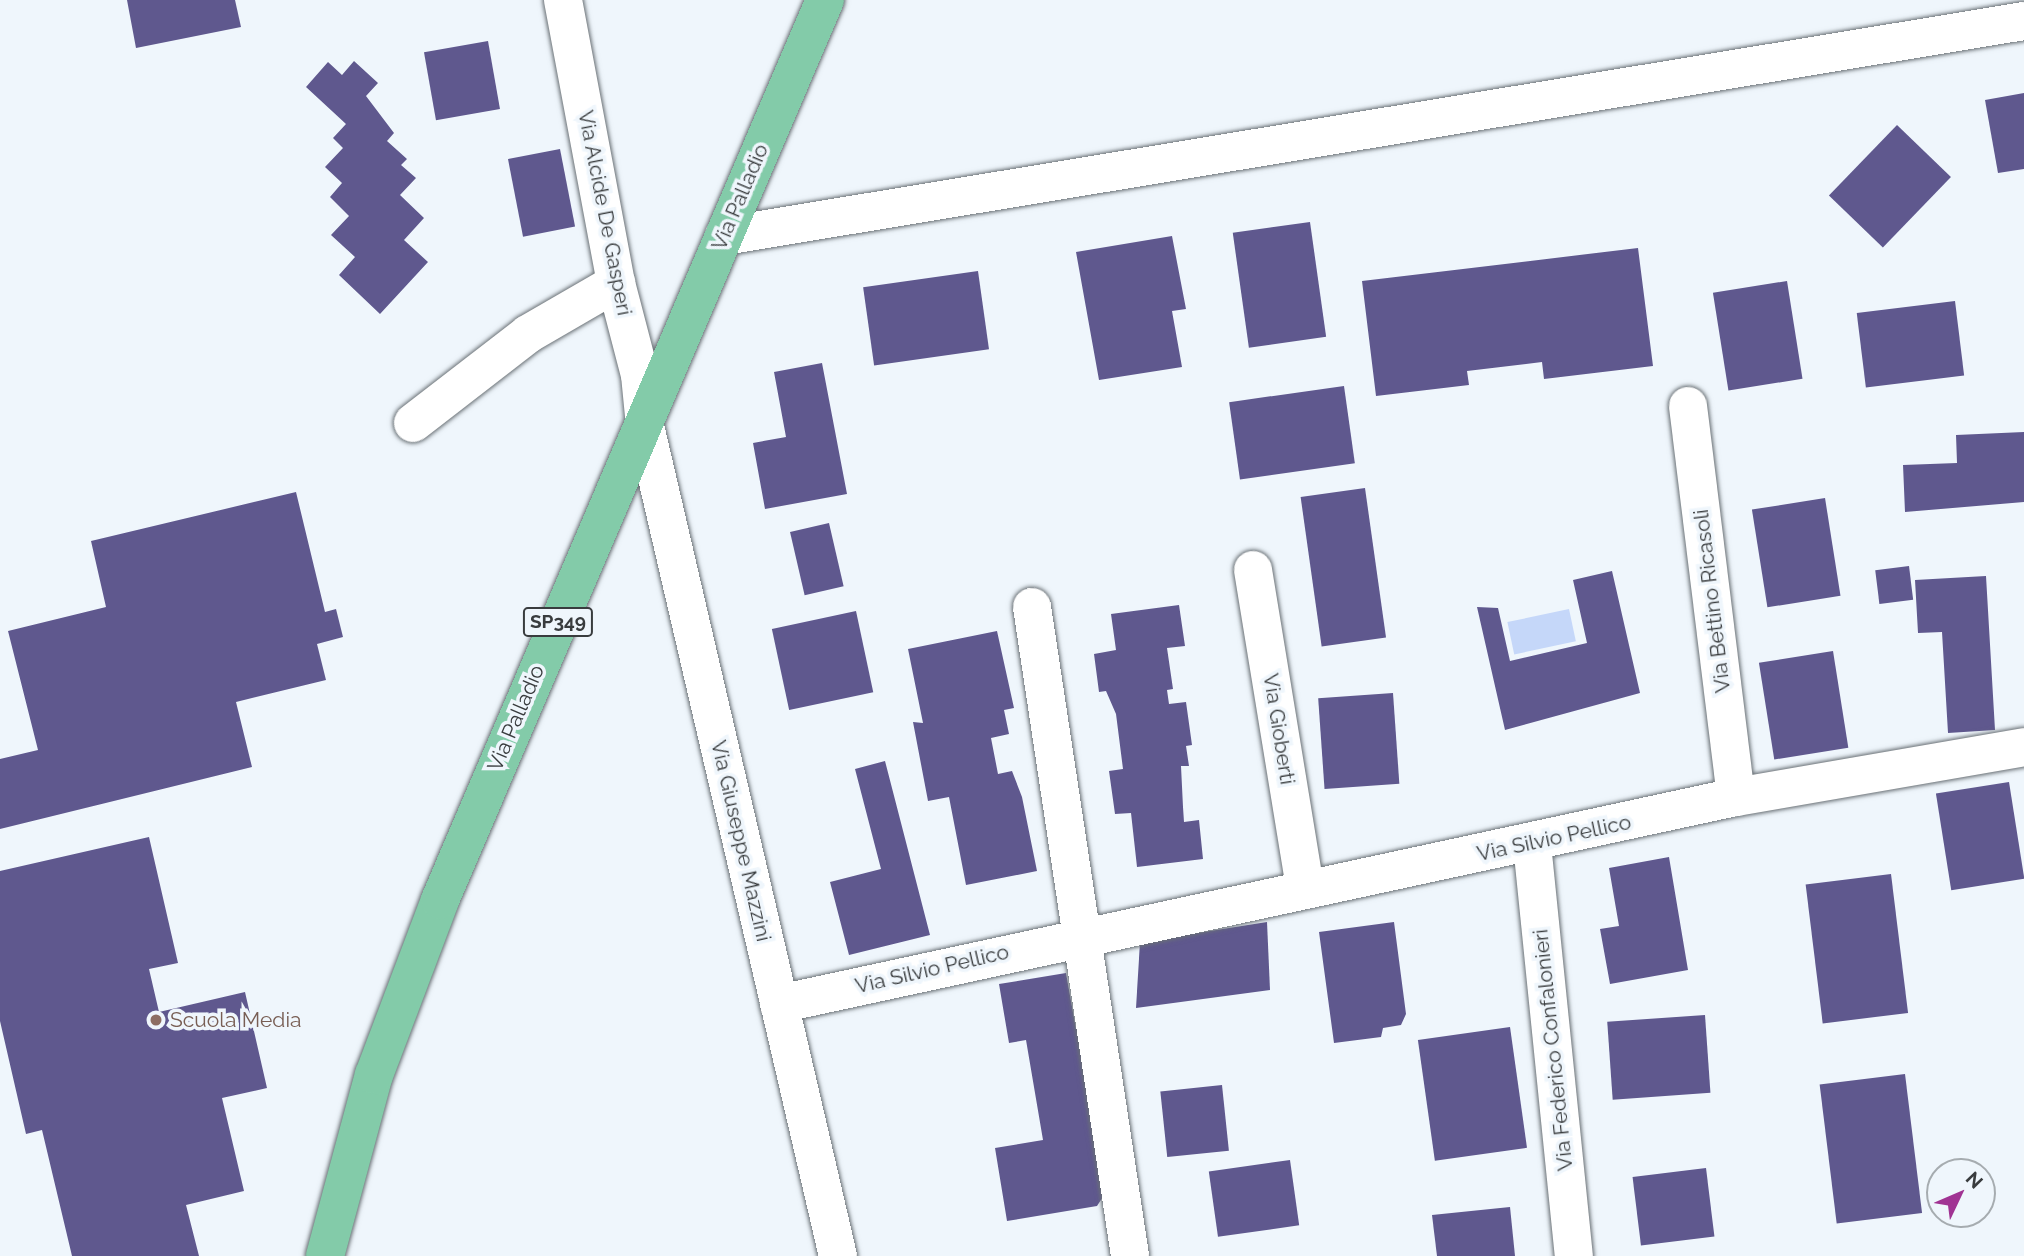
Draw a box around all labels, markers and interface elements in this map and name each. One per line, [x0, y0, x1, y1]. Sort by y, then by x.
street label: Via Alcide De Gasperi [573, 108, 637, 318]
street label: Via Palladio [706, 140, 774, 254]
street label: Via Bettino Ricasoli [1688, 508, 1736, 694]
road number: SP349 [521, 607, 595, 638]
street label: Via Palladio [482, 661, 550, 775]
street label: Via Gioberti [1258, 672, 1300, 786]
street label: Via Giuseppe Mazzini [706, 738, 776, 944]
street label: Via Silvio Pellico [1475, 809, 1633, 867]
street label: Via Federico Confalonieri [1528, 928, 1578, 1172]
street label: Via Silvio Pellico [853, 939, 1011, 999]
place label: Scuola Media [170, 1007, 301, 1033]
marker: Scuola Media [148, 1012, 164, 1028]
north arrow [1926, 1158, 1996, 1228]
text: N [1962, 1167, 1988, 1193]

